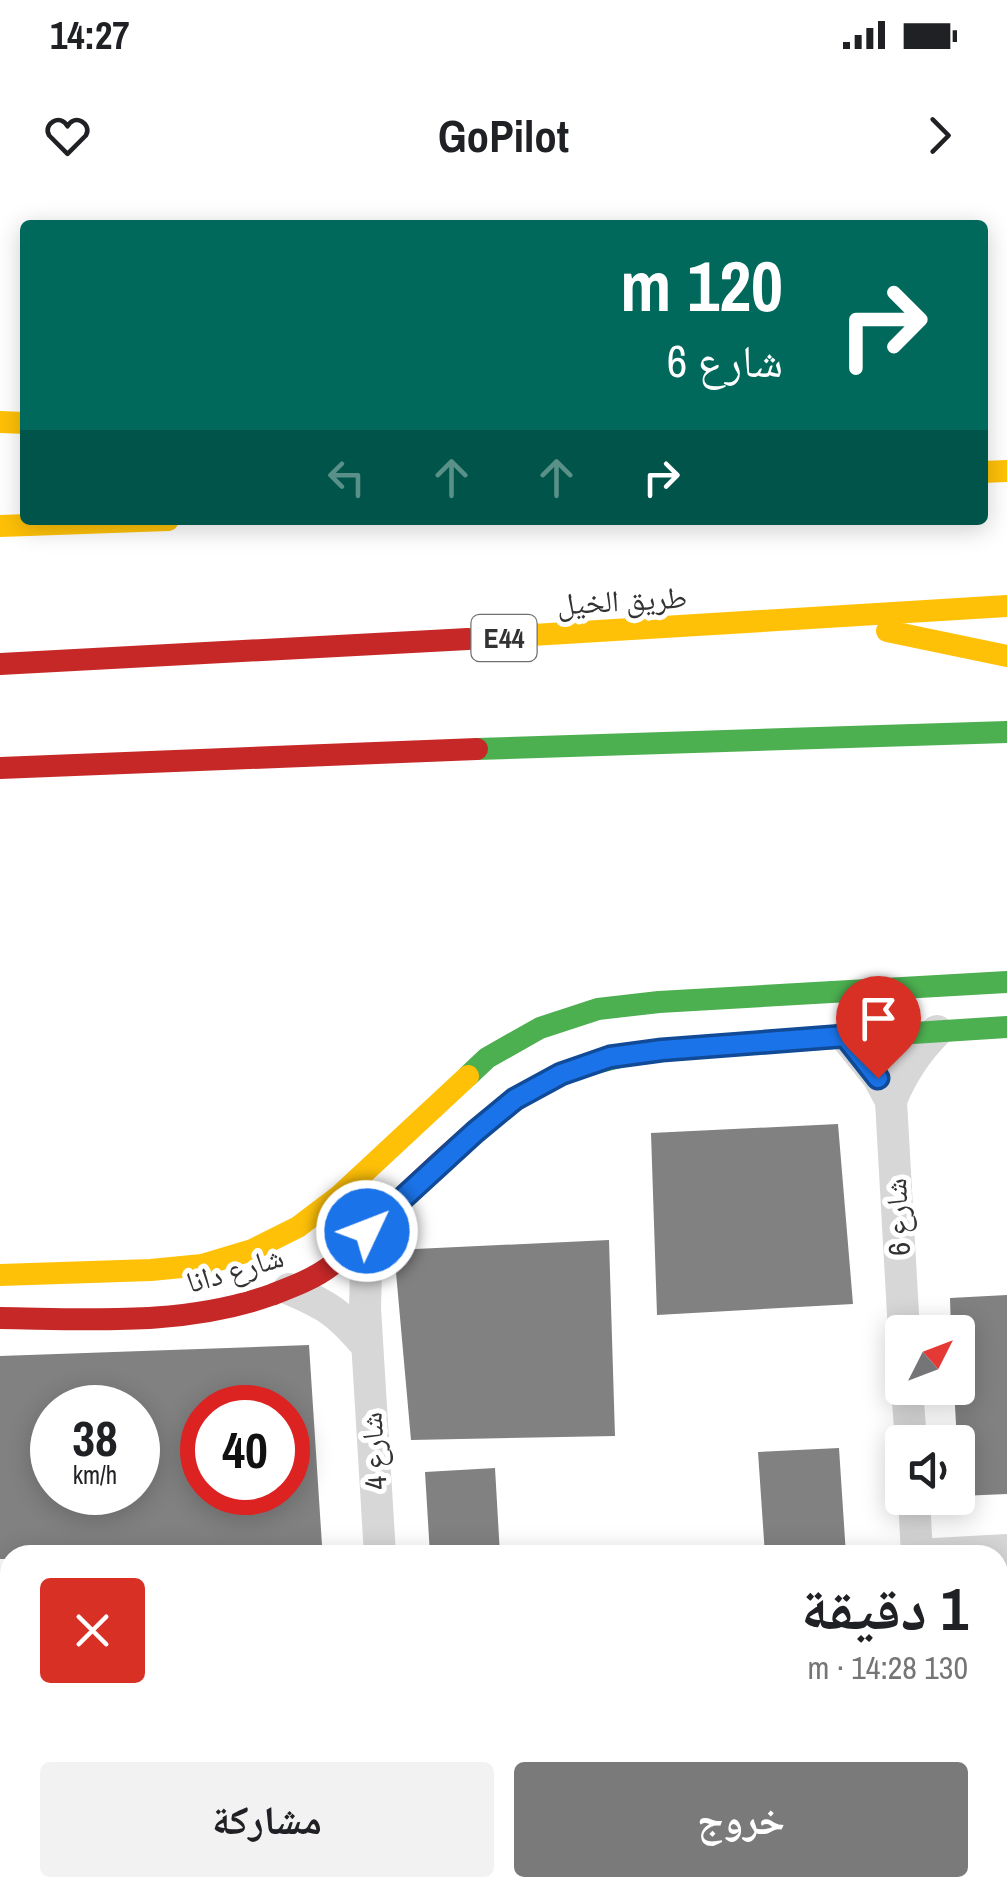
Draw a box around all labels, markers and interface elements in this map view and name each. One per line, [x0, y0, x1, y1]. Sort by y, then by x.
text: 14:27 [50, 10, 130, 61]
text: GoPilot [438, 105, 569, 166]
icon: heart [40, 108, 95, 163]
icon: forward [912, 108, 967, 163]
text: 120 m [620, 239, 783, 333]
icon: right [818, 260, 948, 390]
text: شارع 6 [667, 330, 783, 391]
icon: left [319, 450, 374, 505]
icon: ahead [424, 450, 479, 505]
icon: ahead [529, 450, 584, 505]
icon: right [634, 450, 689, 505]
street label: طريق الخيل [556, 577, 688, 623]
road number: E44 [472, 615, 536, 661]
pin [836, 976, 921, 1079]
icon: arrive [851, 991, 906, 1046]
street label: شارع 6 [875, 1177, 919, 1257]
position arrow [315, 1179, 419, 1283]
street label: شارع دانا [181, 1236, 288, 1302]
north arrow [885, 1315, 975, 1405]
map controls [885, 1315, 975, 1515]
speed limit sign: 40 [180, 1385, 310, 1515]
text: 38 [72, 1404, 118, 1472]
street label: شارع 4 [350, 1411, 396, 1491]
button: sound [885, 1425, 975, 1515]
text: km/h [73, 1458, 117, 1492]
text: 1 دقيقة [801, 1568, 968, 1649]
button: close [40, 1578, 145, 1683]
text: 130 m · 14:28 [808, 1646, 968, 1689]
button: مشاركة [40, 1762, 494, 1877]
button: خروج [514, 1762, 968, 1877]

